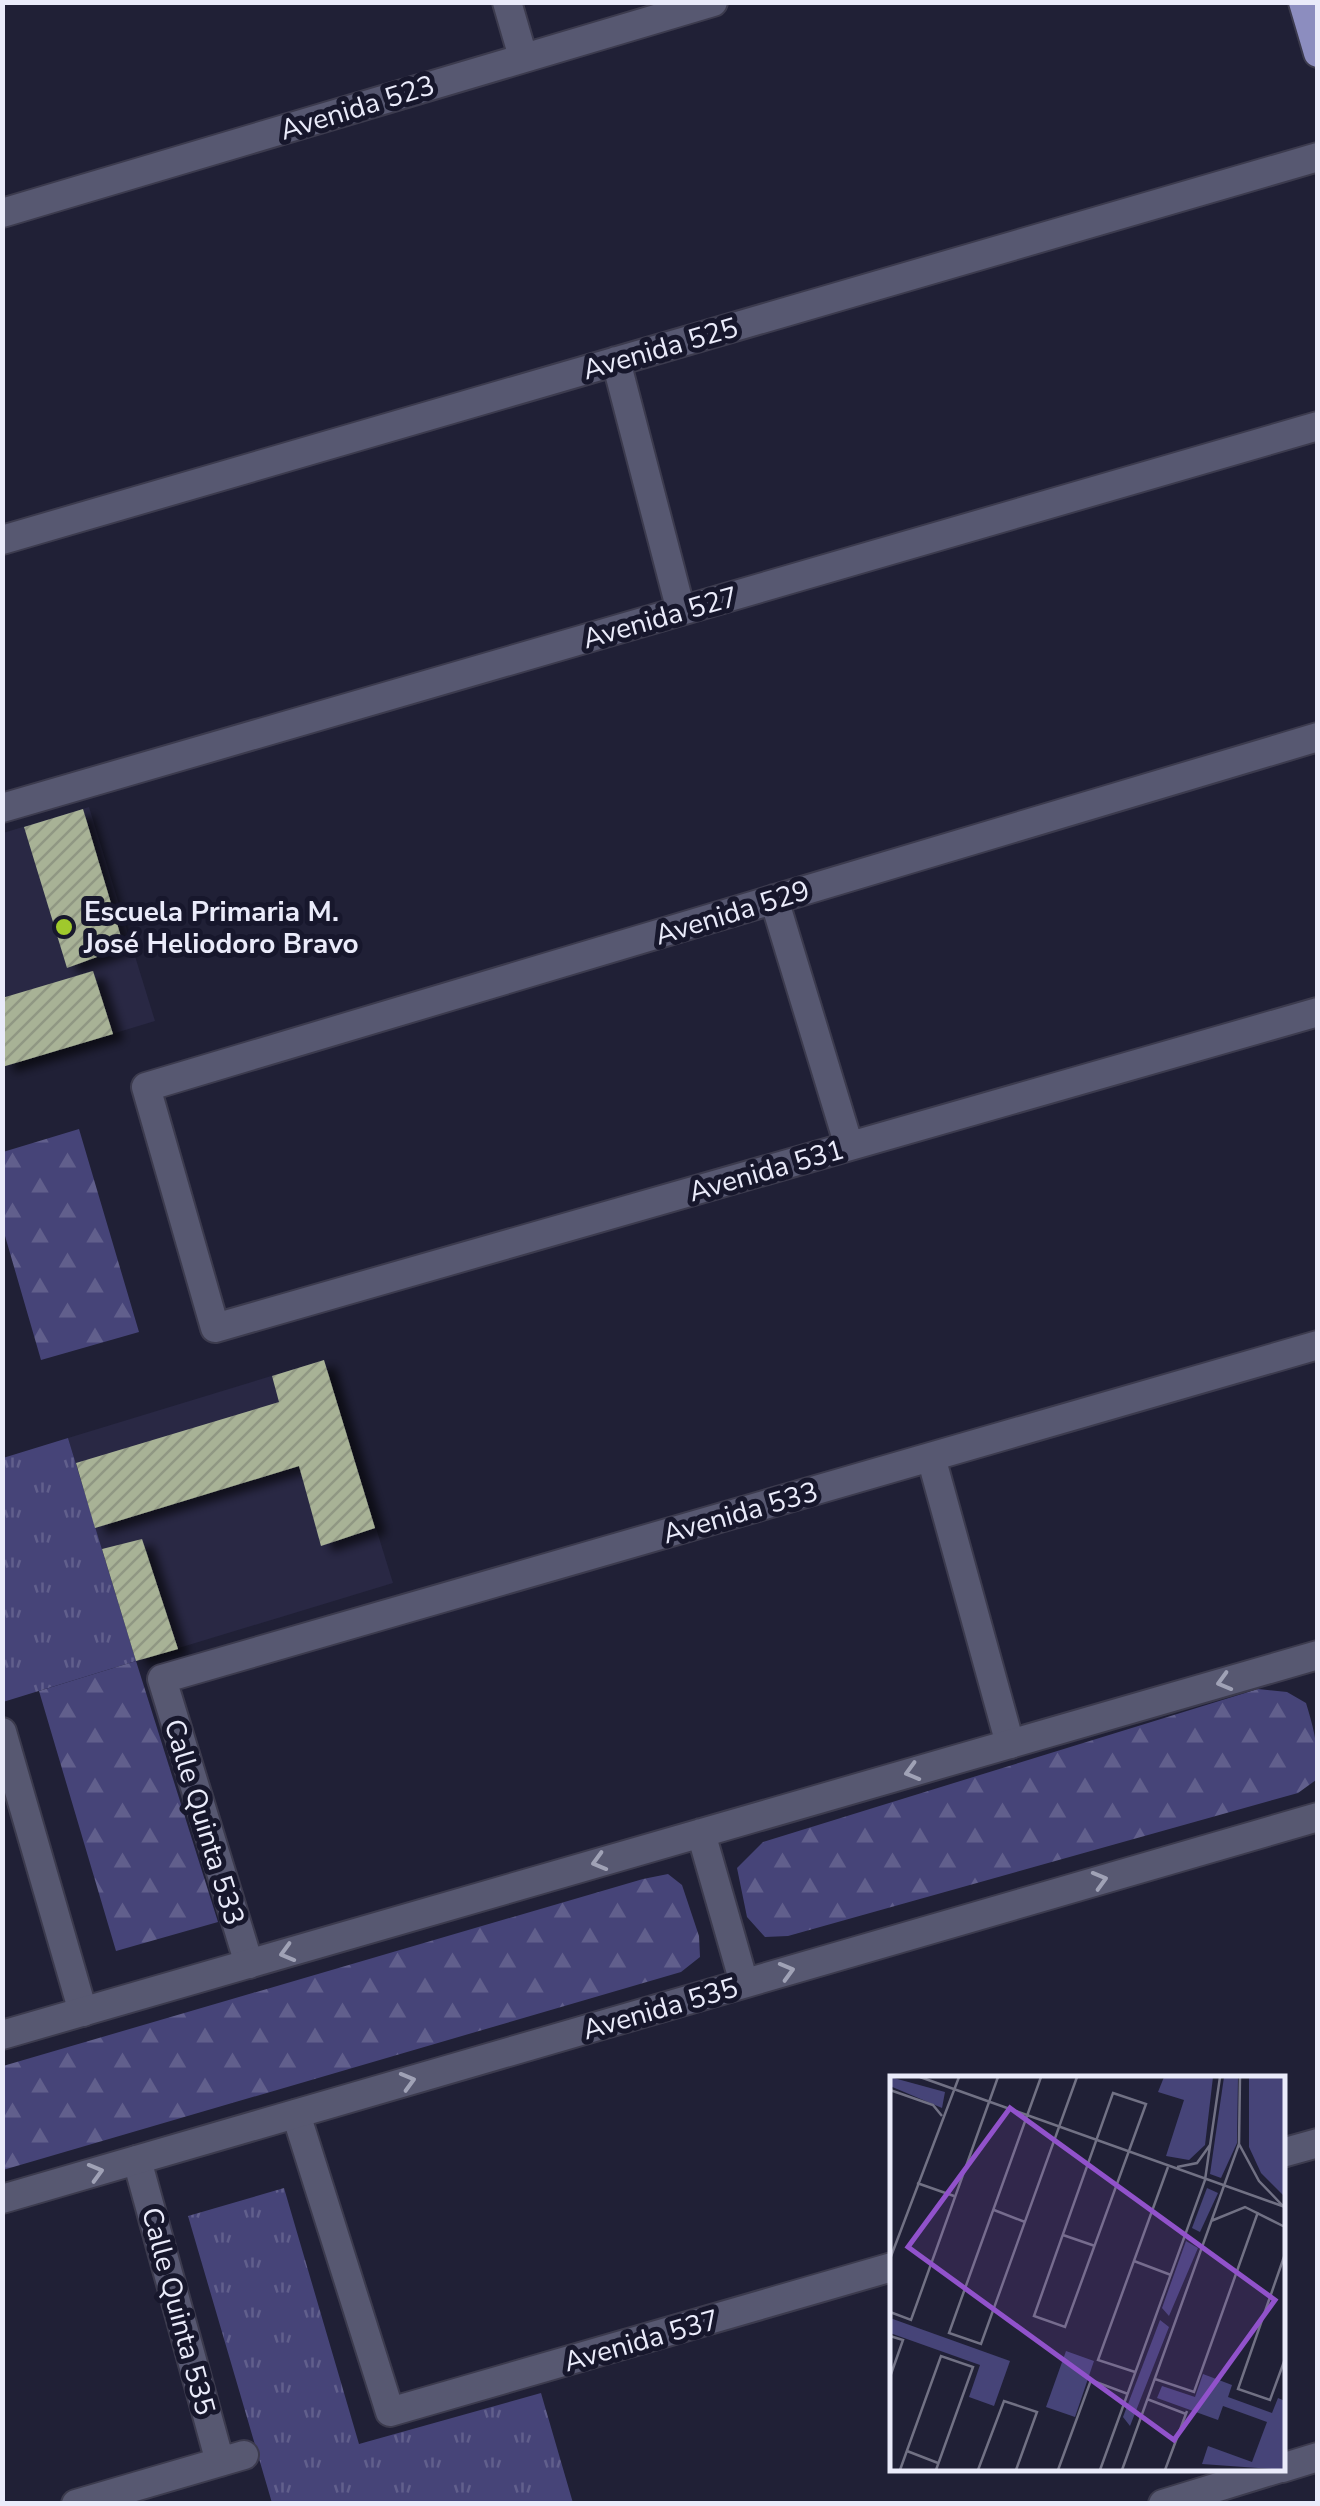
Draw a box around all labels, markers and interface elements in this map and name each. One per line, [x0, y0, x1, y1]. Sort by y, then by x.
street label: Avenida 523 [275, 66, 439, 150]
street label: Avenida 525 [578, 309, 742, 389]
street label: Avenida 527 [578, 578, 742, 658]
street label: Avenida 529 [650, 871, 814, 955]
place label: Escuela Primaria M. José Heliodoro Bravo [83, 893, 359, 963]
marker: Escuela Primaria M. José Heliodoro Bravo [53, 916, 75, 938]
street label: Avenida 531 [684, 1131, 848, 1211]
street label: Avenida 533 [658, 1473, 822, 1553]
one-way arrow [1216, 1670, 1233, 1691]
street label: Calle Quinta 533 [155, 1715, 253, 1930]
one-way arrow [904, 1761, 921, 1782]
one-way arrow [591, 1851, 609, 1872]
one-way arrow [1090, 1871, 1107, 1892]
one-way arrow [280, 1941, 297, 1962]
one-way arrow [778, 1962, 795, 1983]
street label: Avenida 535 [578, 1969, 742, 2049]
one-way arrow [399, 2072, 416, 2093]
inset map [890, 2076, 1285, 2471]
one-way arrow [87, 2163, 104, 2184]
street label: Calle Quinta 535 [132, 2203, 224, 2419]
street label: Avenida 537 [559, 2301, 723, 2381]

